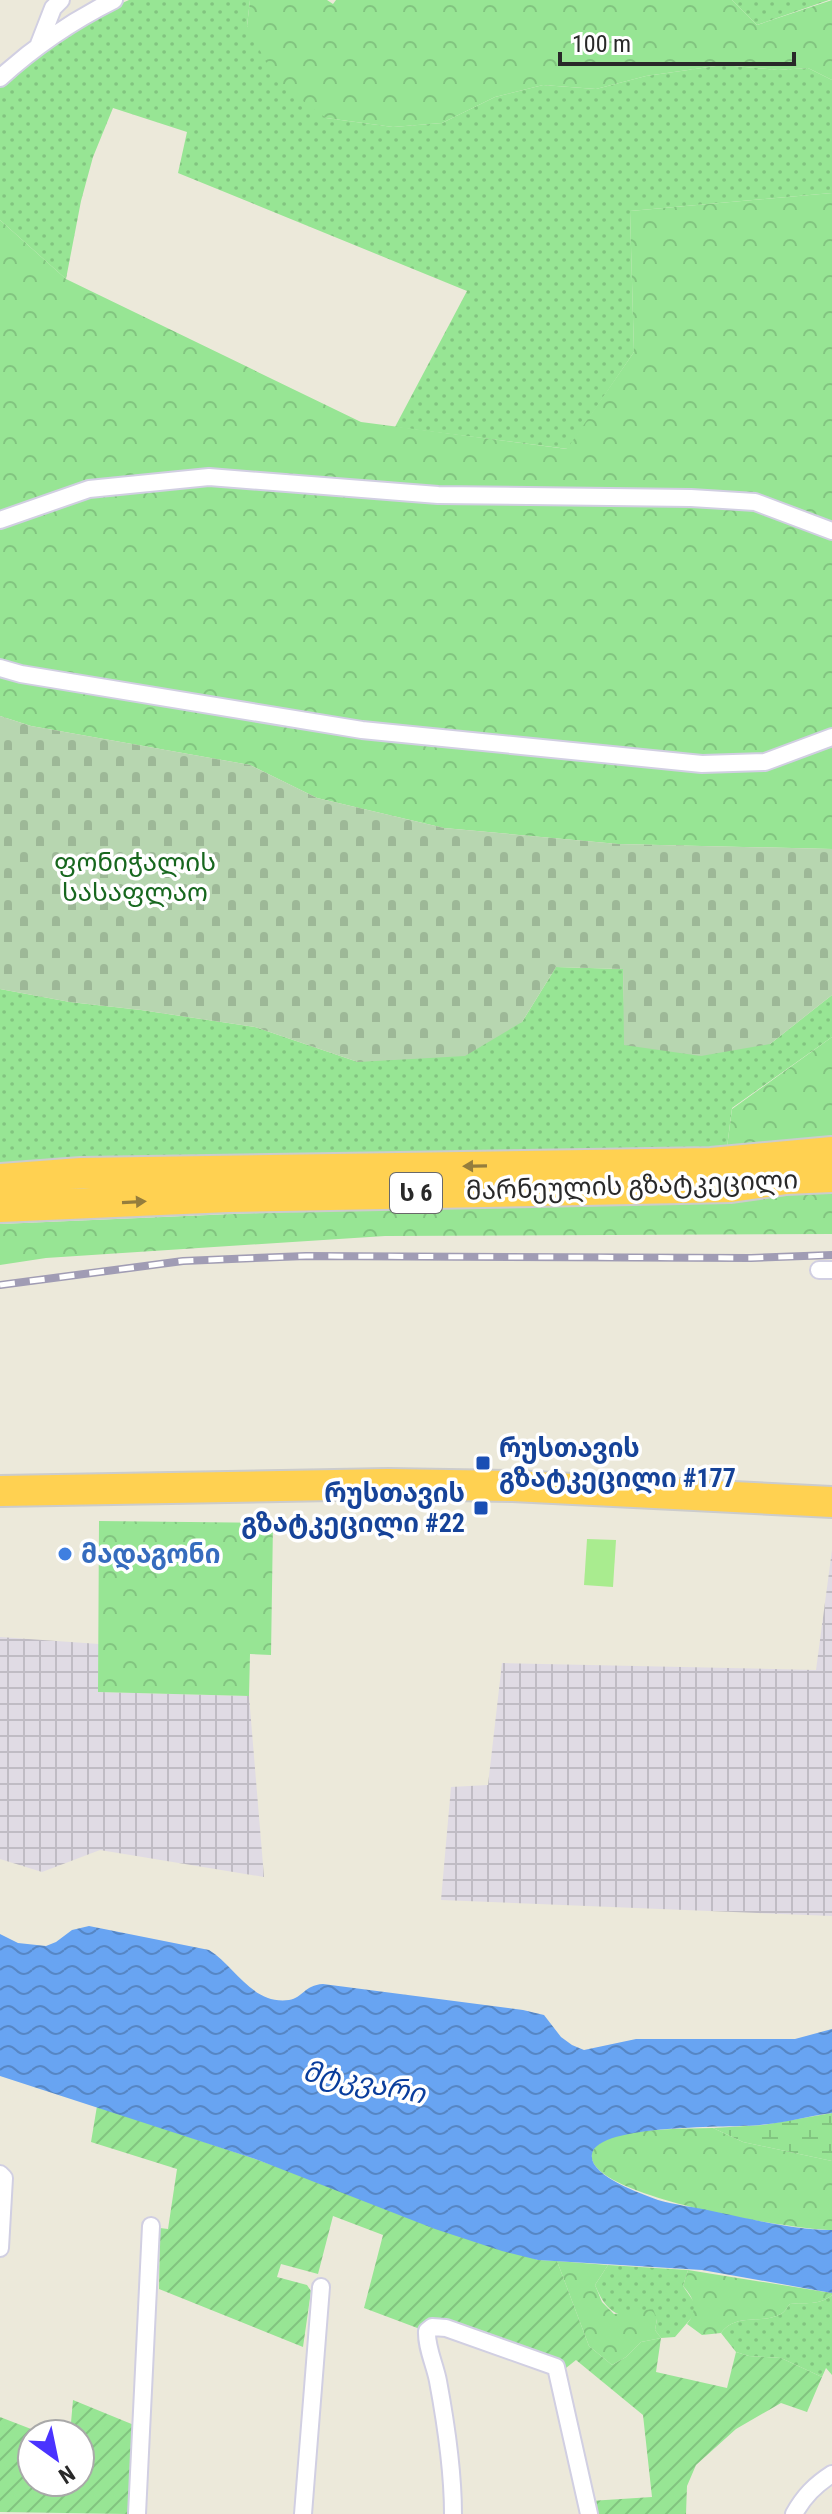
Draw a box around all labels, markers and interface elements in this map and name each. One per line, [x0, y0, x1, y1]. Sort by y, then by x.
scale bar [560, 16, 794, 66]
text: 100 m [572, 30, 631, 58]
park label: ფონიჭალის სასაფლაო [54, 847, 216, 908]
one-way arrow [462, 1160, 487, 1173]
street label: მარნეულის გზატკეცილი [465, 1164, 799, 1207]
road number: ს 6 [390, 1173, 442, 1213]
one-way arrow [122, 1195, 147, 1208]
place label: რუსთავის გზატკეცილი #177 [499, 1433, 736, 1494]
marker: რუსთავის გზატკეცილი #177 [474, 1454, 492, 1472]
place label: რუსთავის გზატკეცილი #22 [241, 1478, 465, 1539]
marker: რუსთავის გზატკეცილი #22 [472, 1499, 490, 1517]
place label: მადაგონი [81, 1539, 220, 1571]
marker: მადაგონი [56, 1545, 74, 1563]
water label: მტკვარი [300, 2054, 430, 2111]
north arrow [16, 2418, 96, 2498]
text: N [54, 2460, 79, 2489]

